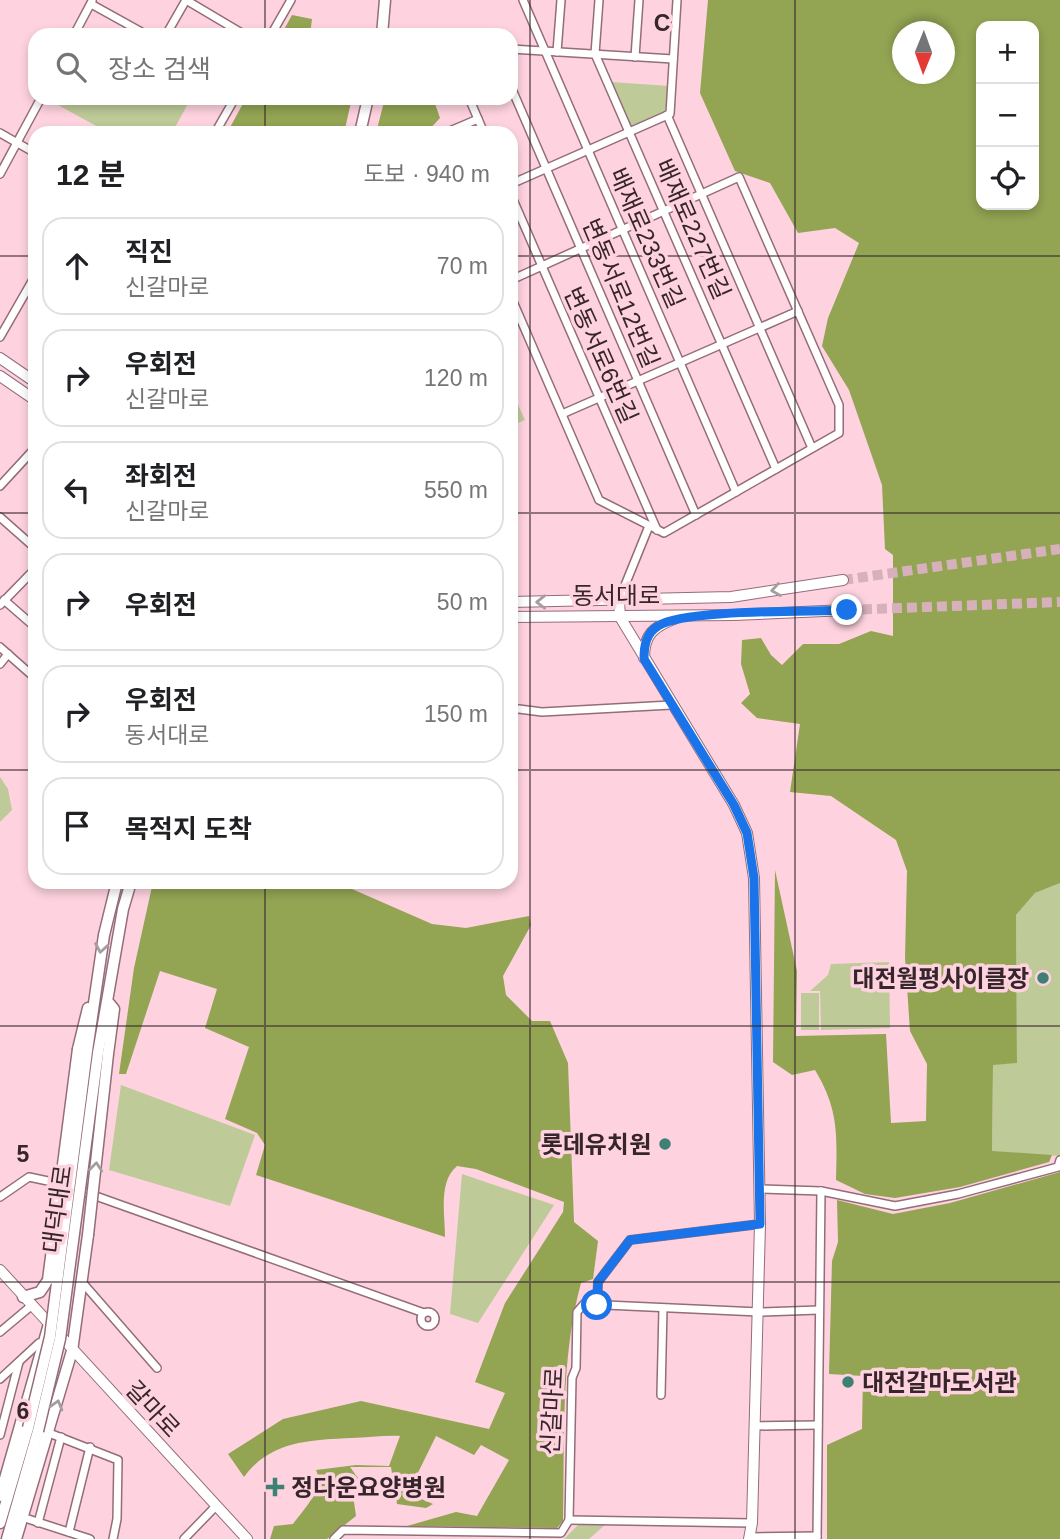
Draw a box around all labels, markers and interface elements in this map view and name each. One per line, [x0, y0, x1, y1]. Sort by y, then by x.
text: C [654, 10, 670, 36]
north arrow [892, 21, 955, 84]
map controls [976, 21, 1039, 210]
button: + [976, 21, 1039, 84]
search box [28, 28, 518, 105]
icon: search [52, 48, 90, 86]
text: 장소 검색 [108, 54, 211, 84]
button: − [976, 84, 1039, 147]
button: locate [976, 147, 1039, 210]
street label: 배재로227번길 [650, 155, 736, 303]
text: 12 분 [56, 158, 125, 191]
text: 도보 · 940 m [363, 161, 490, 187]
street label: 배재로233번길 [604, 164, 690, 312]
street label: 변동서로12번길 [577, 214, 665, 372]
text: 직진 [125, 237, 173, 267]
icon: ahead [58, 247, 96, 285]
text: 70 m [437, 253, 488, 279]
text: 신갈마로 [125, 274, 210, 300]
street label: 변동서로6번길 [559, 283, 643, 427]
text: 우회전 [125, 349, 197, 379]
icon: right [58, 359, 96, 397]
text: 120 m [424, 365, 488, 391]
text: 신갈마로 [125, 386, 210, 412]
text: 좌회전 [125, 461, 197, 491]
icon: left [58, 471, 96, 509]
text: 550 m [424, 477, 488, 503]
text: 신갈마로 [125, 498, 210, 524]
street label: 동서대로 [572, 582, 660, 609]
one-way arrow [770, 582, 782, 597]
icon: right [58, 583, 96, 621]
text: 50 m [437, 589, 488, 615]
text: 우회전 [125, 590, 197, 620]
one-way arrow [535, 594, 546, 609]
route end [831, 594, 862, 625]
text: 우회전 [125, 685, 197, 715]
icon: right [58, 695, 96, 733]
text: 150 m [424, 701, 488, 727]
text: 동서대로 [125, 722, 210, 748]
icon: arrive [58, 807, 96, 845]
text: 목적지 도착 [125, 814, 252, 844]
one-way arrow [94, 942, 109, 954]
place label: 대전월평사이클장 [852, 965, 1029, 992]
marker: 대전월평사이클장 [1035, 970, 1051, 986]
place label: 롯데유치원 [541, 1131, 651, 1158]
marker: 롯데유치원 [657, 1136, 673, 1152]
text: 5 [17, 1141, 30, 1167]
one-way arrow [88, 1161, 103, 1173]
street label: 대덕대로 [37, 1163, 77, 1255]
route start [581, 1289, 612, 1320]
street label: 신갈마로 [536, 1366, 568, 1456]
place label: 대전갈마도서관 [862, 1369, 1017, 1396]
marker: 대전갈마도서관 [840, 1374, 856, 1390]
street label: 갈마로 [121, 1376, 185, 1442]
text: 6 [17, 1398, 29, 1424]
one-way arrow [49, 1400, 63, 1412]
place label: 정다운요양병원 [291, 1474, 446, 1501]
marker: 정다운요양병원 [265, 1477, 285, 1497]

